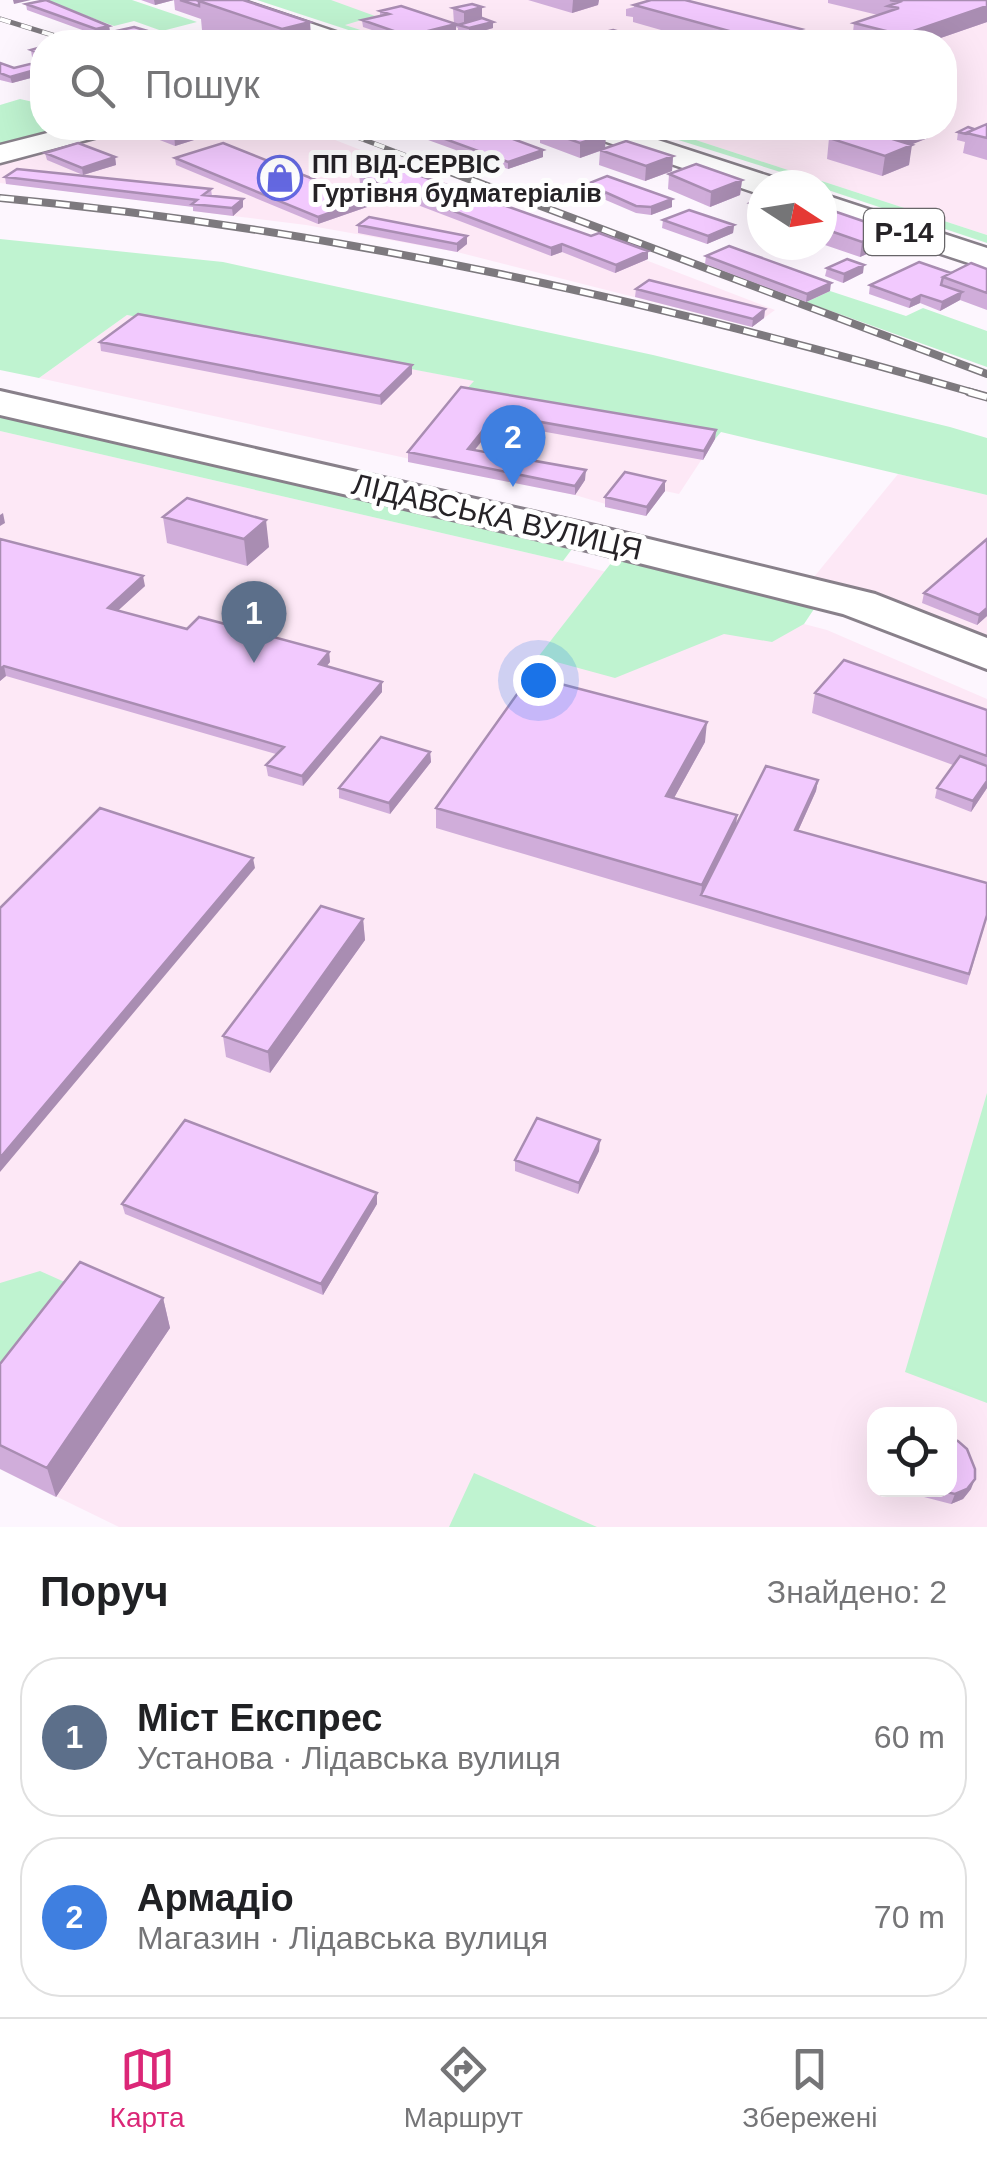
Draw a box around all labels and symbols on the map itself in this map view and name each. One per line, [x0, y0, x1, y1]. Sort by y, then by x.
place label: ПП ВІД-СЕРВІС Гуртівня будматеріалів [312, 150, 602, 207]
shop icon: ПП ВІД-СЕРВІС Гуртівня будматеріалів [257, 155, 303, 201]
north arrow [747, 170, 837, 260]
road number: Р-14 [864, 209, 944, 255]
pin: 2 [480, 404, 546, 487]
street label: ЛІДАВСЬКА ВУЛИЦЯ [349, 467, 645, 566]
pin: 1 [222, 580, 286, 663]
your location [513, 655, 564, 706]

